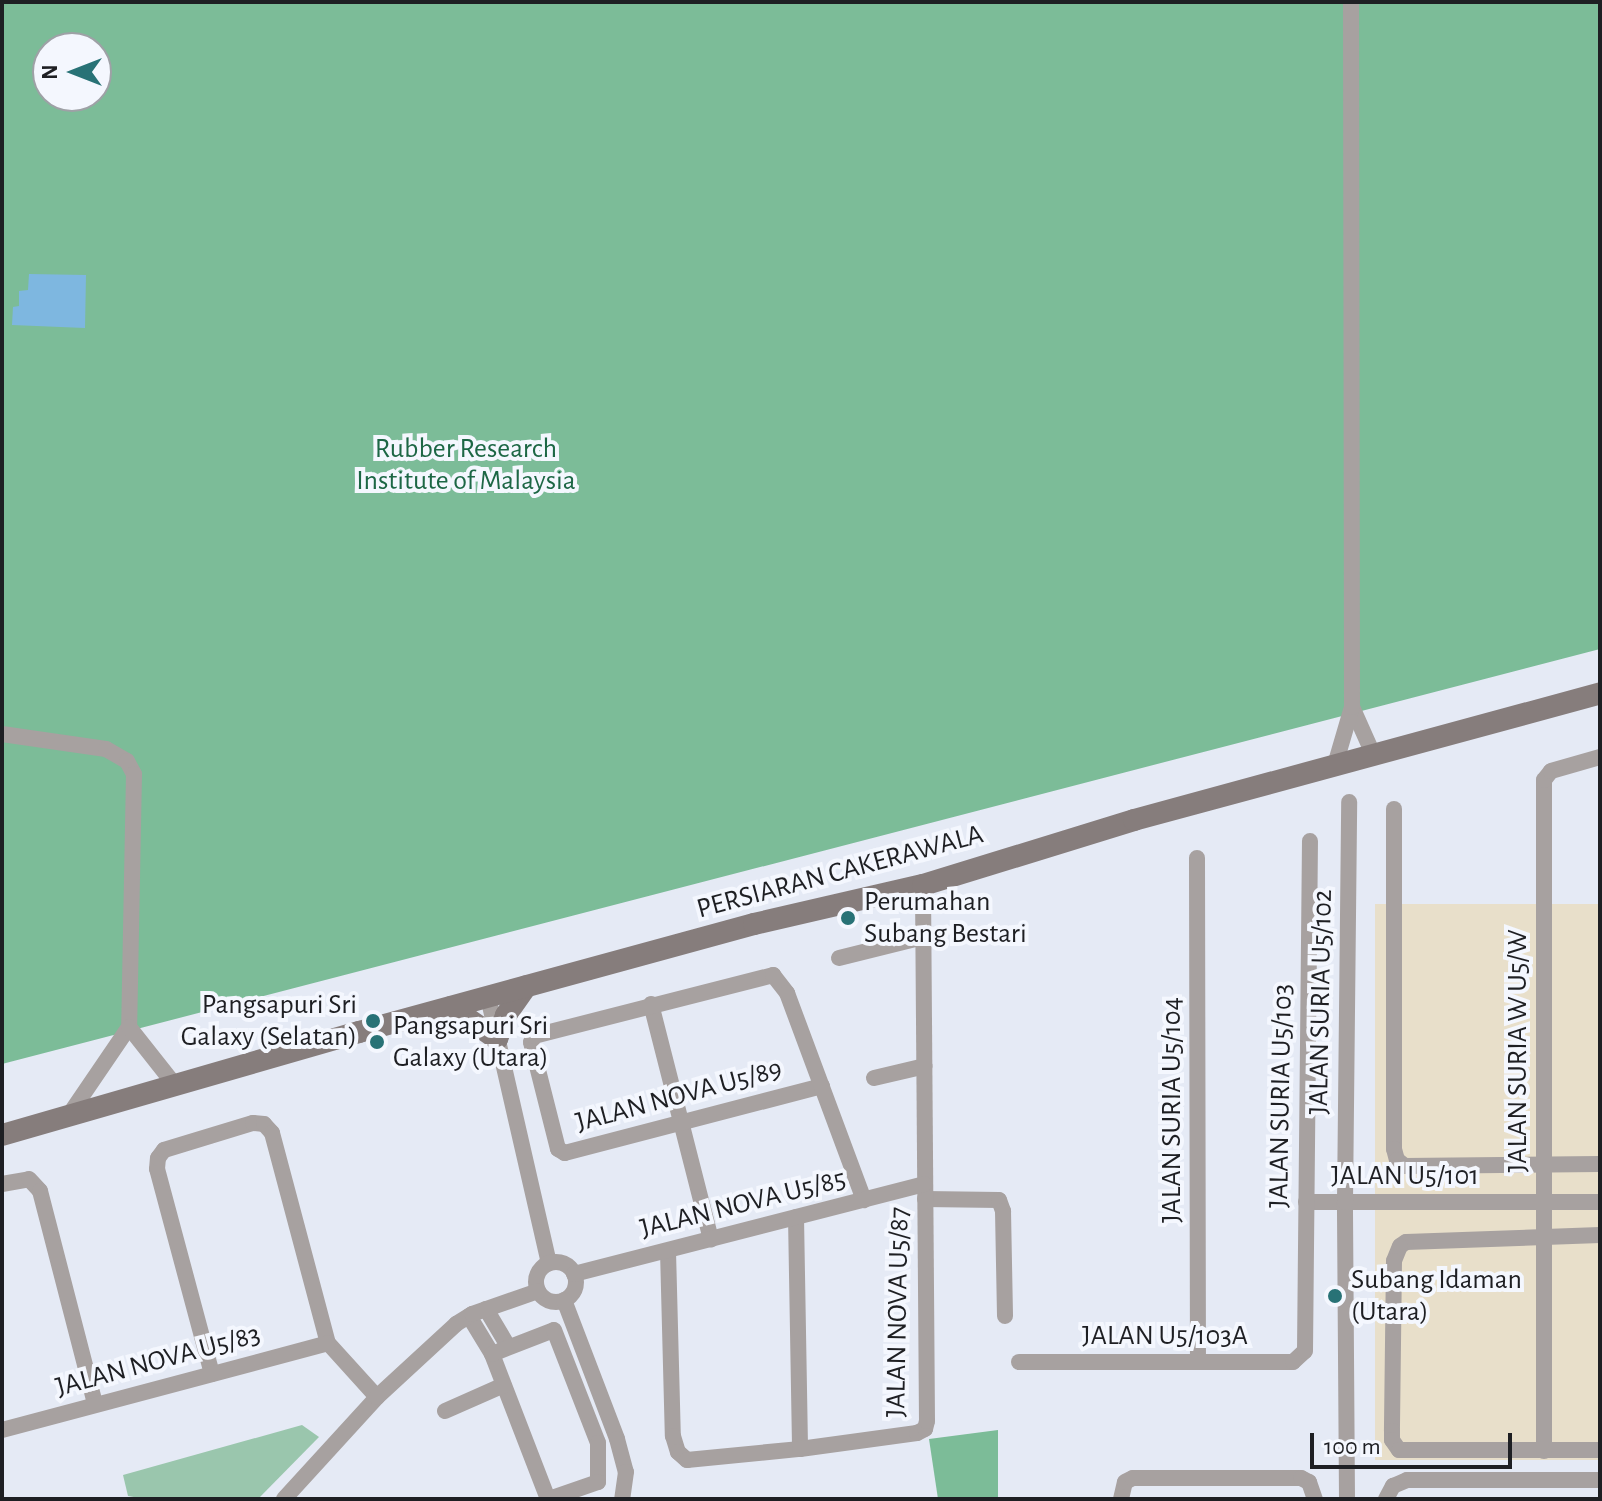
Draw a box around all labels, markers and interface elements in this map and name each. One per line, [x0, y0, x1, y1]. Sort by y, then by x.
north arrow [32, 32, 112, 112]
text: N [39, 64, 61, 80]
park label: Rubber Research Institute of Malaysia [356, 432, 576, 498]
street label: PERSIARAN CAKERAWALA [693, 818, 987, 926]
place label: Perumahan Subang Bestari [864, 885, 1027, 951]
street label: JALAN SURIA U5/102 [1302, 889, 1340, 1115]
marker: Perumahan Subang Bestari [839, 909, 857, 927]
street label: JALAN SURIA W U5/W [1501, 930, 1535, 1172]
street label: JALAN SURIA U5/103 [1262, 984, 1300, 1208]
place label: Pangsapuri Sri Galaxy (Selatan) [181, 988, 357, 1054]
street label: JALAN SURIA U5/104 [1155, 997, 1189, 1223]
place label: Pangsapuri Sri Galaxy (Utara) [393, 1009, 549, 1075]
marker: Pangsapuri Sri Galaxy (Selatan) [364, 1012, 382, 1030]
marker: Pangsapuri Sri Galaxy (Utara) [368, 1033, 386, 1051]
street label: JALAN NOVA U5/89 [572, 1052, 786, 1140]
street label: JALAN U5/101 [1331, 1159, 1479, 1193]
street label: JALAN NOVA U5/85 [637, 1162, 849, 1246]
street label: JALAN NOVA U5/87 [879, 1206, 917, 1418]
place label: Subang Idaman (Utara) [1351, 1263, 1522, 1329]
marker: Subang Idaman (Utara) [1326, 1287, 1344, 1305]
street label: JALAN NOVA U5/83 [52, 1318, 264, 1404]
street label: JALAN U5/103A [1082, 1319, 1248, 1353]
scale bar [1314, 1417, 1516, 1467]
text: 100 m [1324, 1435, 1381, 1459]

